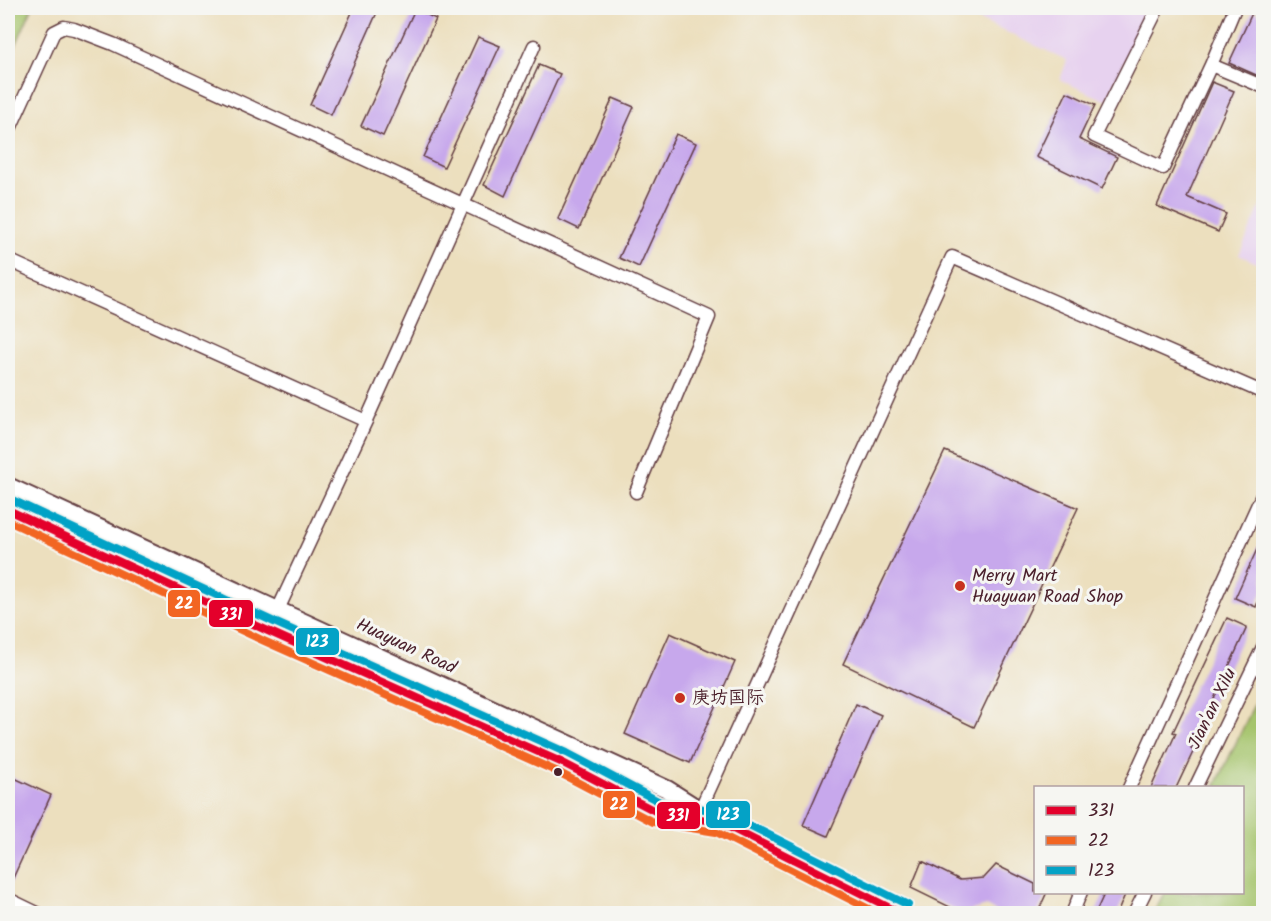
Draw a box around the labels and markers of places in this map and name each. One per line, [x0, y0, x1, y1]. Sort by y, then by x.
place label: Merry Mart Huayuan Road Shop [972, 562, 1123, 612]
marker: Merry Mart Huayuan Road Shop [953, 579, 967, 593]
place label: 庚坊国际 [692, 684, 764, 713]
marker: 庚坊国际 [673, 691, 687, 705]
unlabelled marker [552, 766, 564, 778]

